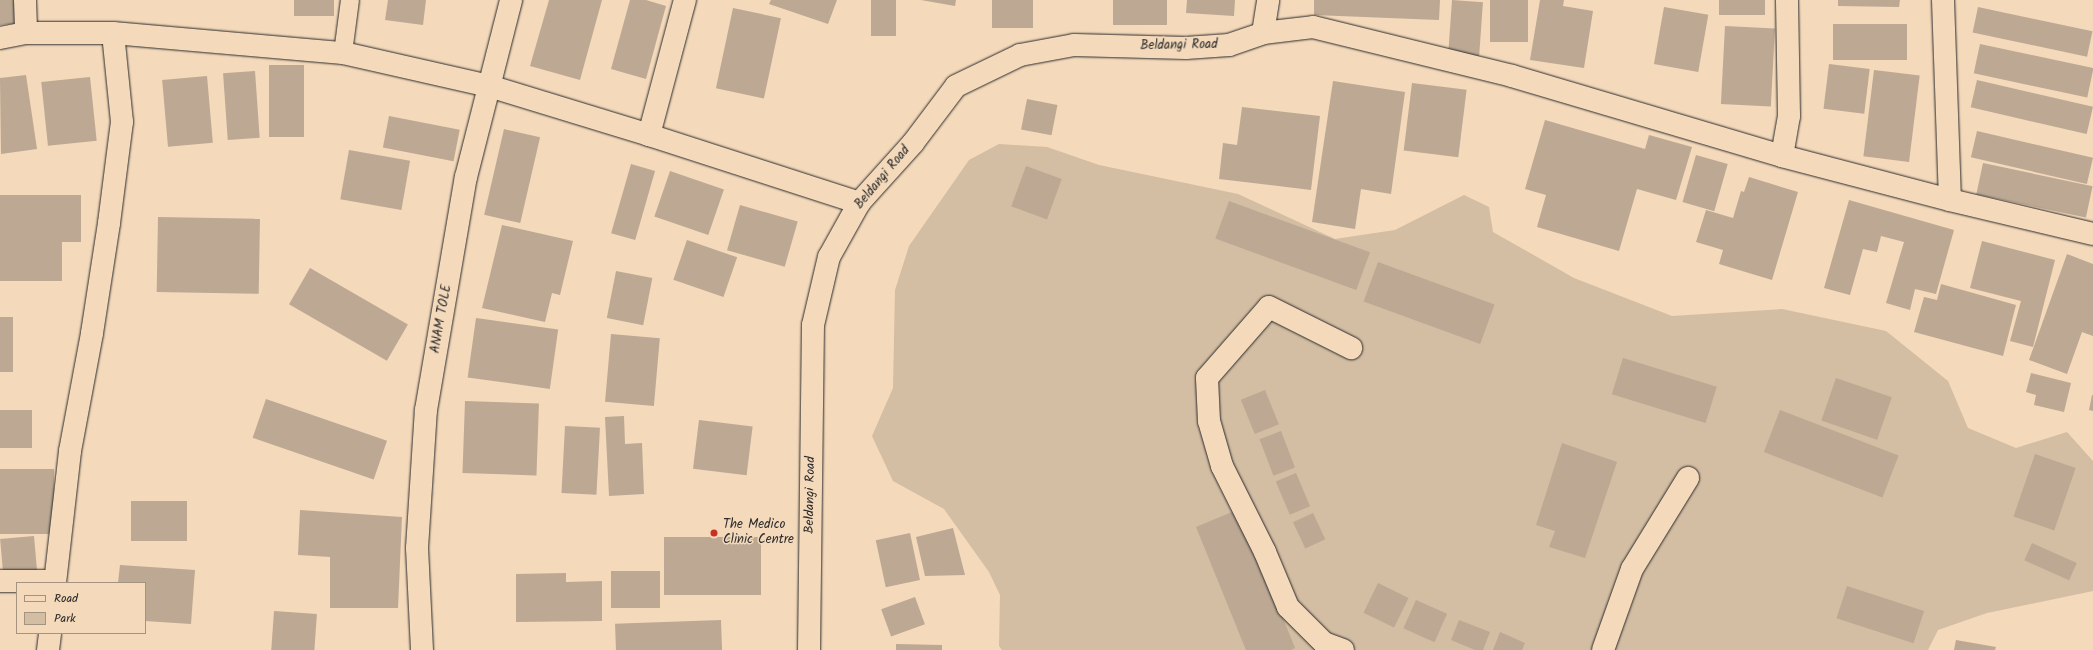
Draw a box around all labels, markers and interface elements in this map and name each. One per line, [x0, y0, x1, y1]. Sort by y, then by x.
street label: Beldangi Road [1140, 38, 1218, 54]
street label: Beldangi Road [852, 143, 914, 213]
street label: ANAM TOLE [428, 283, 456, 355]
street label: Beldangi Road [803, 456, 819, 534]
place label: The Medico Clinic Centre [723, 518, 794, 549]
marker: The Medico Clinic Centre [708, 527, 720, 539]
legend [16, 582, 146, 634]
text: Road [54, 589, 78, 608]
text: Park [54, 609, 76, 628]

